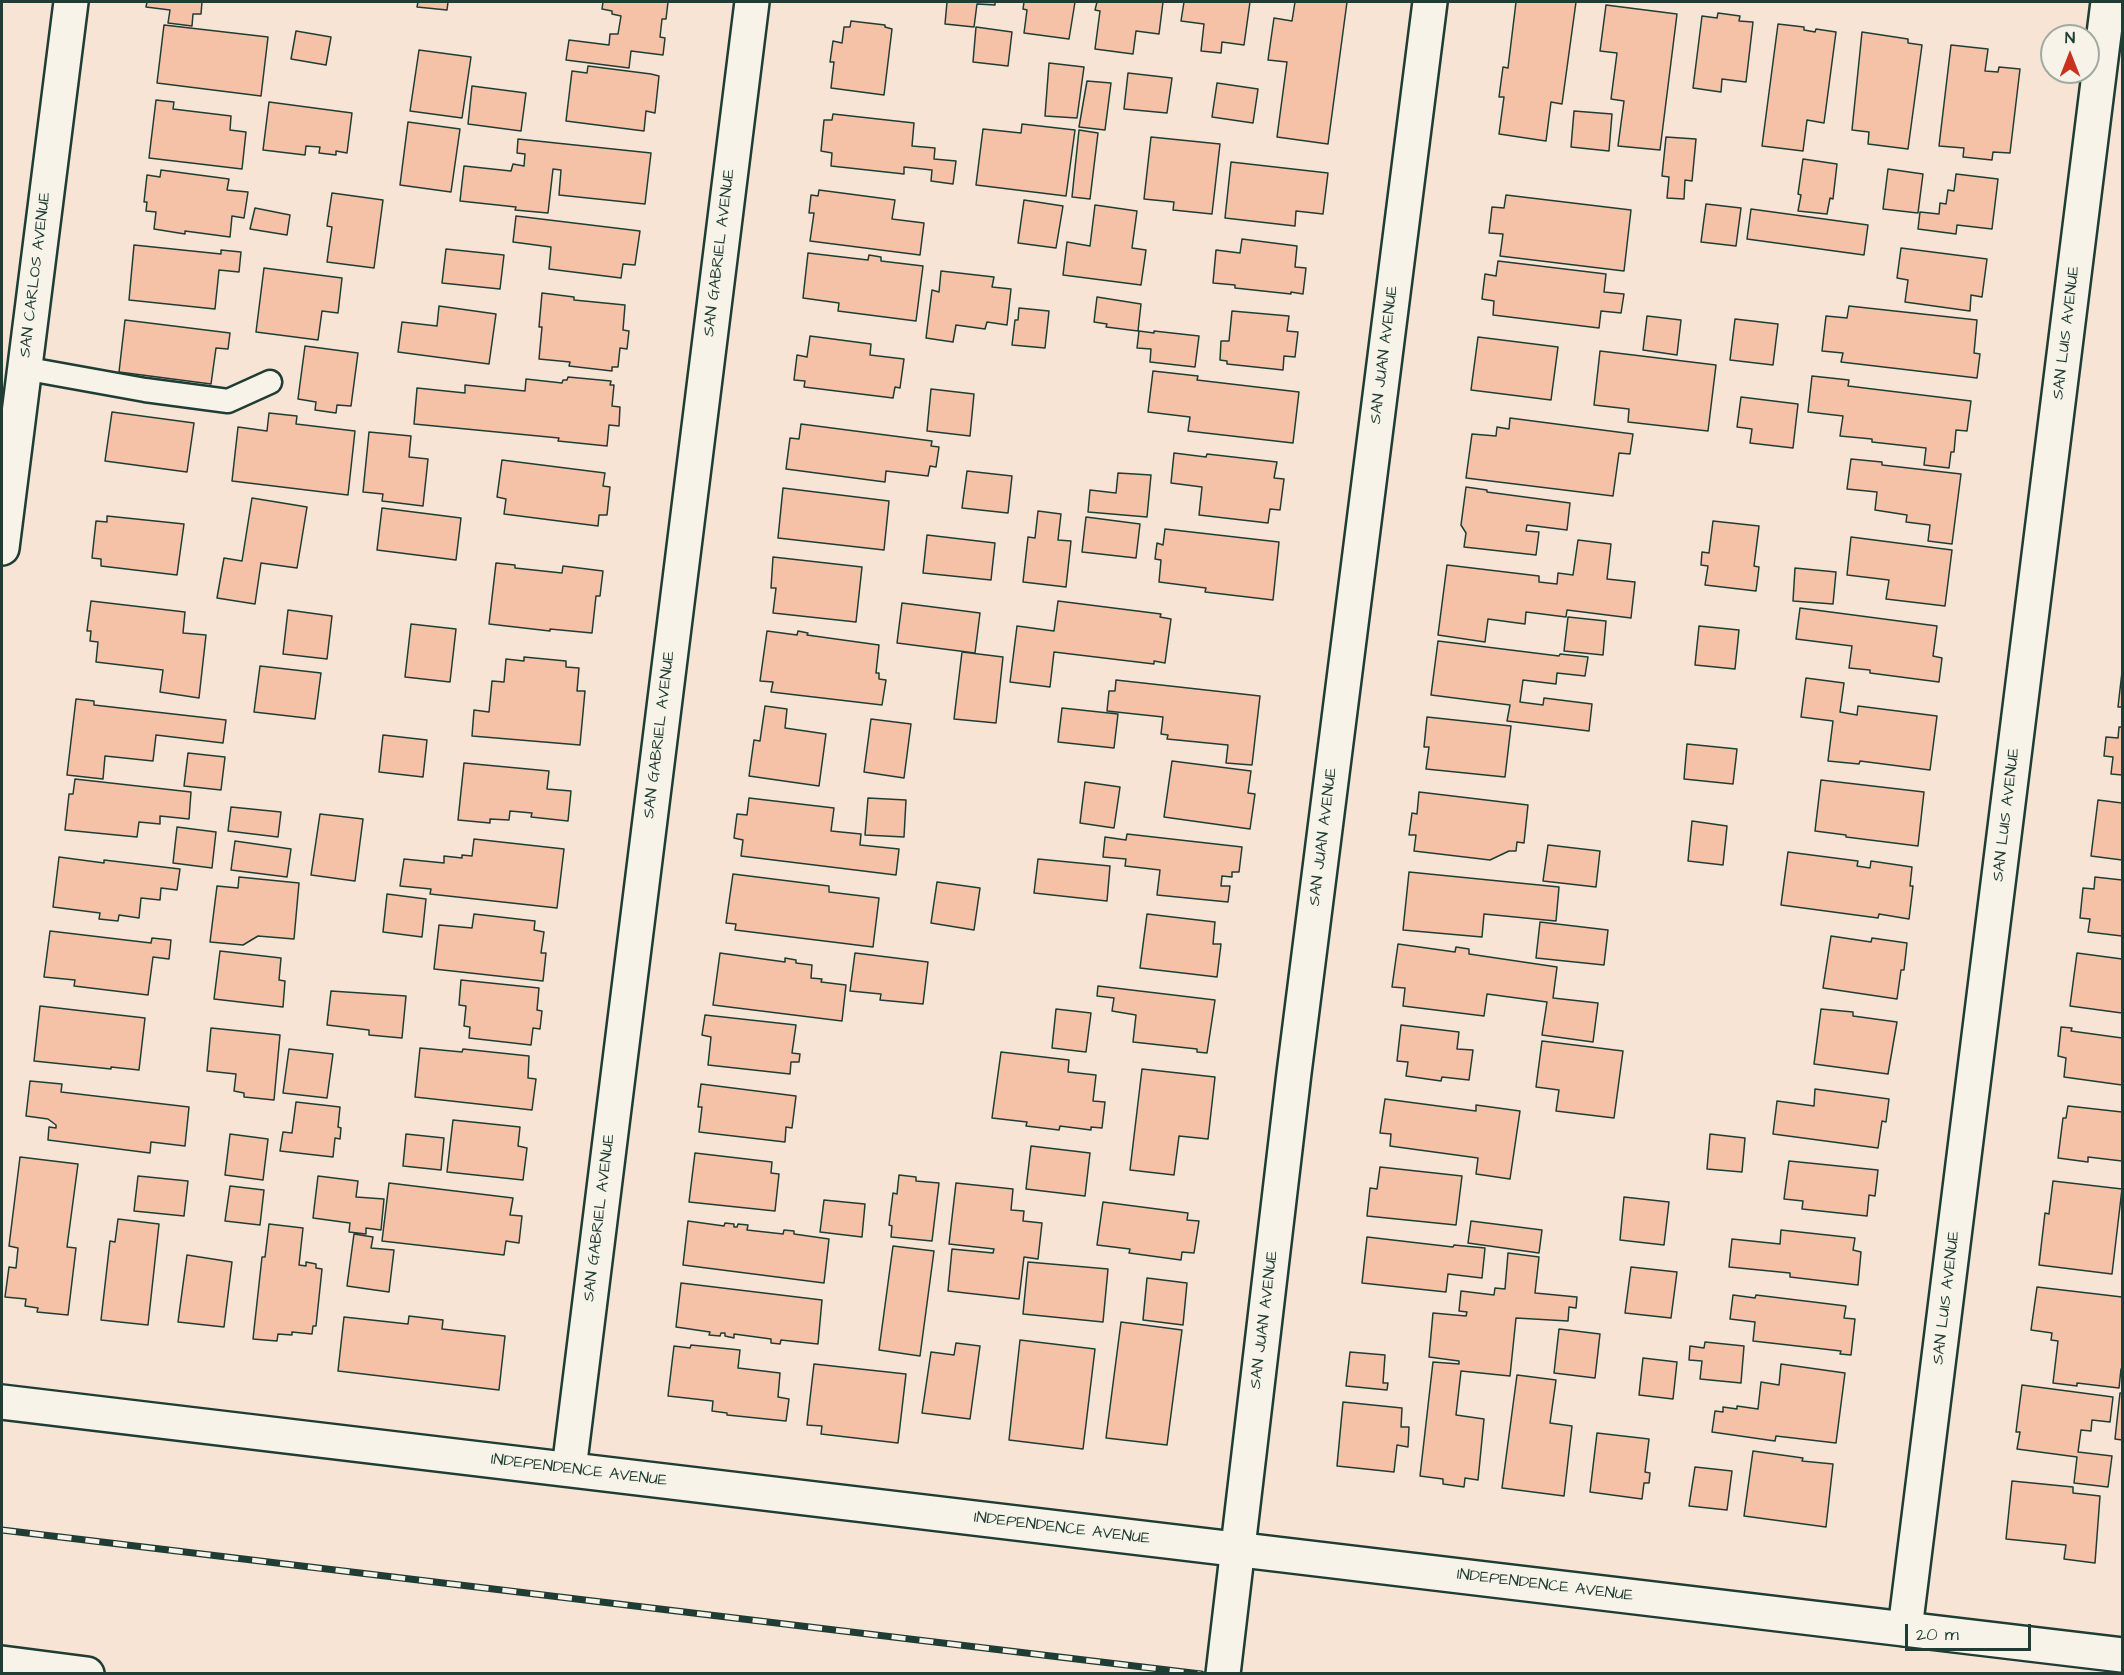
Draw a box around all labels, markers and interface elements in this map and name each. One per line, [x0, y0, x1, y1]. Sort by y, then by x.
north arrow [2040, 24, 2100, 84]
text: N [2065, 27, 2075, 49]
street label: SAN GABRIEL AVENUE [700, 168, 740, 338]
street label: SAN CARLOS AVENUE [16, 191, 56, 359]
street label: SAN LUIS AVENUE [2049, 265, 2085, 401]
street label: SAN JUAN AVENUE [1367, 285, 1403, 425]
street label: SAN GABRIEL AVENUE [640, 650, 680, 820]
street label: SAN LUIS AVENUE [1989, 747, 2025, 883]
street label: SAN JUAN AVENUE [1306, 767, 1342, 907]
street label: SAN GABRIEL AVENUE [580, 1133, 620, 1303]
street label: SAN LUIS AVENUE [1929, 1230, 1965, 1366]
street label: SAN JUAN AVENUE [1247, 1250, 1283, 1390]
street label: INDEPENDENCE AVENUE [490, 1451, 668, 1491]
street label: INDEPENDENCE AVENUE [973, 1509, 1151, 1549]
street label: INDEPENDENCE AVENUE [1456, 1566, 1634, 1606]
scale bar [1908, 1612, 2034, 1650]
text: 20 m [1916, 1622, 1959, 1647]

